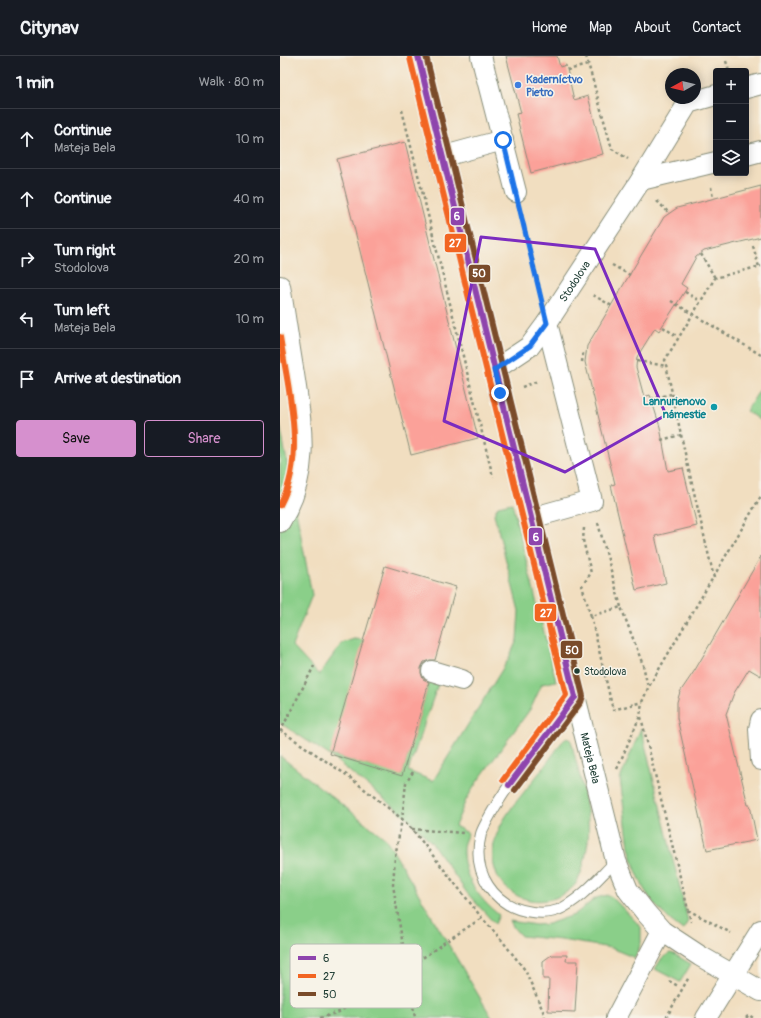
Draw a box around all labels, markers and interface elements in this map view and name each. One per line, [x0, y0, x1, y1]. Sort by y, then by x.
text: Citynav [20, 16, 79, 40]
text: Home [532, 19, 567, 36]
text: Map [589, 19, 612, 36]
text: About [634, 19, 670, 36]
text: Contact [692, 19, 741, 36]
north arrow [665, 68, 701, 104]
map controls [713, 68, 749, 176]
button: + [713, 68, 749, 104]
text: 1 min [16, 72, 54, 93]
place label: Kaderníctvo Pietro [526, 73, 583, 99]
text: Walk · 80 m [199, 74, 264, 90]
marker: Kaderníctvo Pietro [513, 80, 523, 90]
button: − [713, 104, 749, 140]
text: Continue [54, 121, 112, 140]
icon: ahead [16, 128, 38, 150]
text: 10 m [236, 131, 264, 147]
route start [494, 131, 512, 149]
text: Mateja Bela [54, 140, 115, 156]
button: layers [713, 140, 749, 176]
icon: ahead [16, 188, 38, 210]
text: Continue [54, 189, 112, 208]
text: 40 m [233, 191, 264, 207]
line badge: 6 [450, 207, 465, 226]
text: 6 [454, 210, 461, 223]
line badge: 27 [444, 233, 467, 253]
text: 27 [449, 237, 461, 250]
text: Turn right [54, 241, 115, 260]
icon: right [16, 248, 38, 270]
text: 20 m [233, 251, 264, 267]
street label: Stodolova [557, 258, 593, 304]
text: Stodolova [54, 260, 109, 276]
line badge: 50 [468, 264, 491, 283]
text: 50 [472, 267, 486, 280]
text: Turn left [54, 301, 110, 320]
icon: left [16, 308, 38, 330]
text: 10 m [236, 311, 264, 327]
text: Mateja Bela [54, 320, 115, 336]
icon: arrive [16, 368, 38, 390]
text: Arrive at destination [54, 369, 181, 388]
route end [491, 384, 509, 402]
place label: Lannurienovo námestie [643, 395, 707, 421]
marker: Lannurienovo námestie [709, 402, 719, 412]
button: Save [16, 420, 136, 457]
button: Share [144, 420, 264, 457]
line badge: 6 [528, 527, 543, 546]
text: 6 [533, 531, 540, 544]
line badge: 27 [534, 603, 557, 622]
text: 27 [540, 607, 552, 620]
line badge: 50 [560, 640, 583, 659]
text: 50 [565, 644, 579, 657]
marker: Stodolova [572, 666, 582, 676]
place label: Stodolova [584, 666, 627, 678]
street label: Mateja Bela [577, 731, 603, 785]
legend [290, 944, 422, 1008]
text: 6 [323, 952, 329, 965]
text: 27 [323, 970, 335, 983]
text: 50 [323, 988, 336, 1001]

